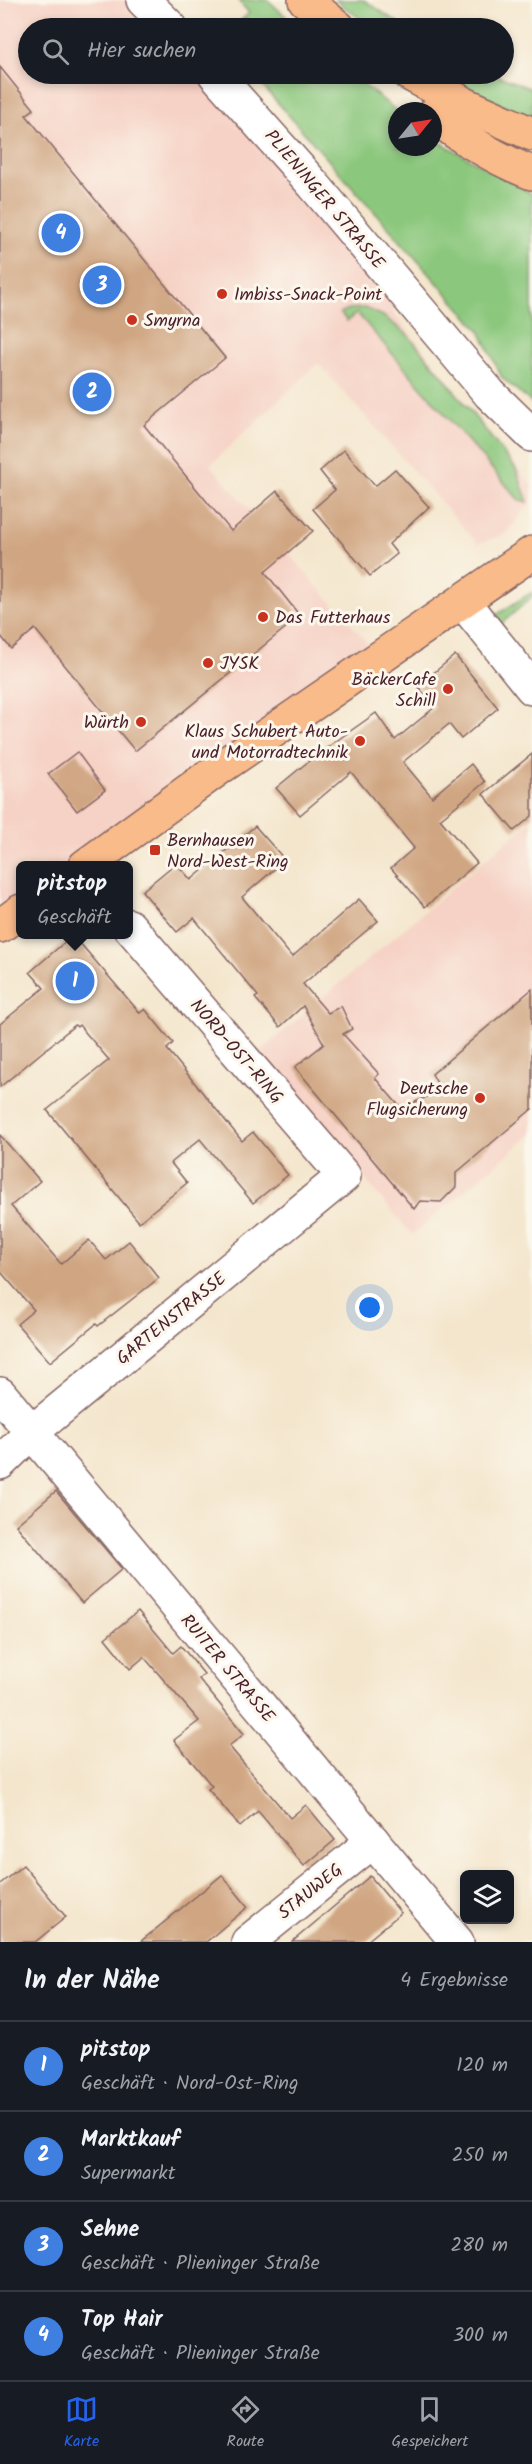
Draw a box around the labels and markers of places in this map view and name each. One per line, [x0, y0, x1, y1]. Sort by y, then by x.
pin: 4 [42, 210, 80, 256]
pin: 3 [82, 262, 122, 308]
place label: Imbiss-Snack-Point [234, 281, 383, 310]
marker: Imbiss-Snack-Point [215, 287, 229, 301]
place label: Smyrna [144, 307, 200, 336]
marker: Smyrna [125, 313, 139, 327]
pin: 2 [72, 370, 112, 414]
place label: Das Futterhaus [275, 604, 391, 633]
marker: Das Futterhaus [256, 610, 270, 624]
place label: JYSK [220, 650, 259, 679]
marker: JYSK [201, 656, 215, 670]
place label: BäckerCafe Schill [351, 666, 437, 716]
marker: BäckerCafe Schill [441, 682, 455, 696]
place label: Würth [84, 709, 129, 738]
marker: Würth [134, 715, 148, 729]
place label: Klaus Schubert Auto- und Motorradtechnik [184, 718, 349, 768]
marker: Klaus Schubert Auto- und Motorradtechnik [353, 734, 367, 748]
place label: Bernhausen Nord-West-Ring [167, 827, 289, 877]
marker: Bernhausen Nord-West-Ring [148, 843, 162, 857]
pin: 1 [56, 958, 94, 1004]
place label: Deutsche Flugsicherung [366, 1075, 468, 1125]
marker: Deutsche Flugsicherung [473, 1091, 487, 1105]

